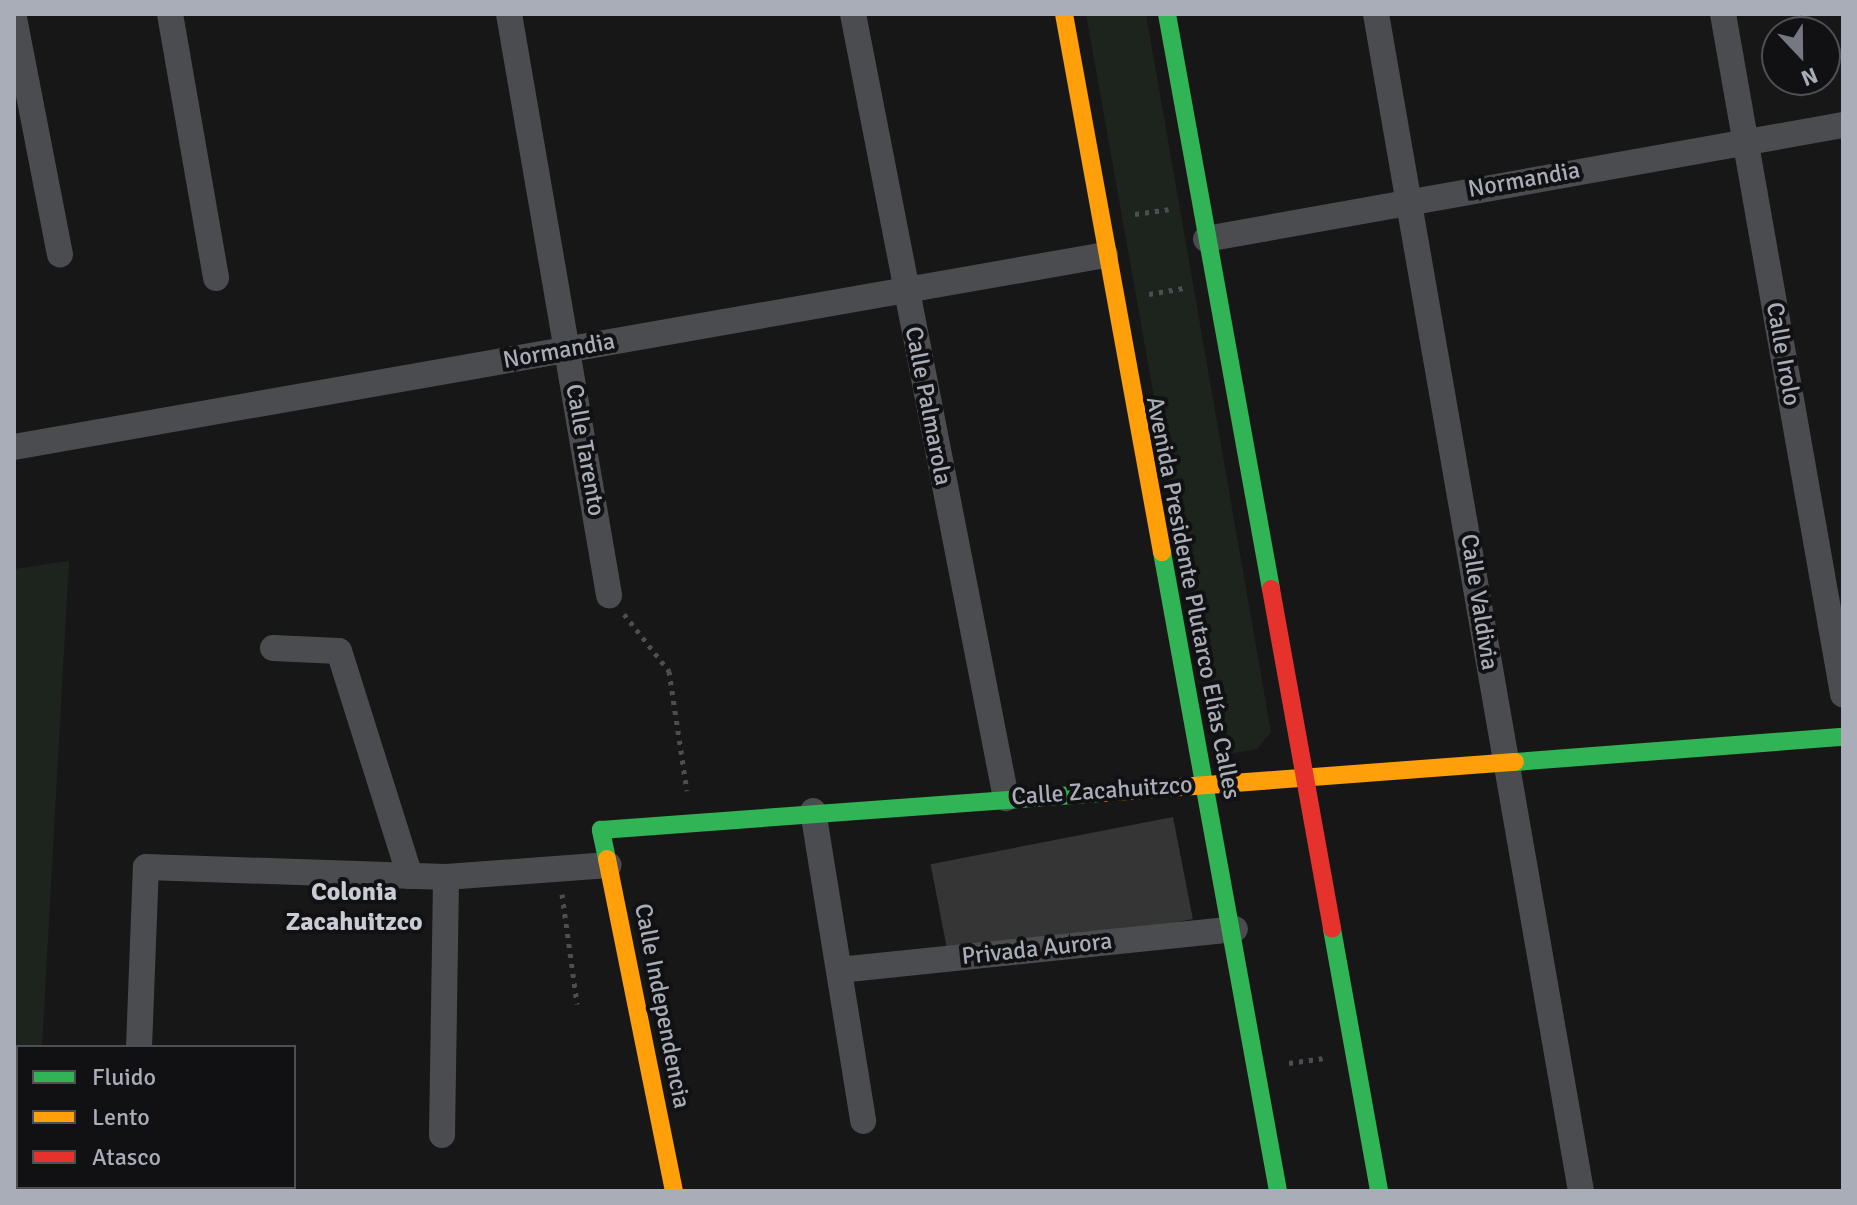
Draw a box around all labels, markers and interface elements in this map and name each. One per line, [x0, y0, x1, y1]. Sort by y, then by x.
north arrow [1761, 16, 1841, 96]
text: N [1797, 61, 1822, 92]
street label: Normandia [1466, 156, 1582, 204]
street label: Calle Irolo [1760, 300, 1806, 408]
street label: Calle Palmarola [898, 324, 958, 488]
street label: Normandia [501, 327, 617, 375]
street label: Calle Tarento [559, 382, 611, 518]
street label: Avenida Presidente Plutarco Elías Calles [1140, 394, 1246, 802]
street label: Calle Valdivia [1454, 532, 1504, 672]
street label: Calle Zacahuitzco [1011, 770, 1193, 812]
district label: Colonia Zacahuitzco [286, 877, 422, 938]
street label: Calle Independencia [628, 901, 696, 1111]
street label: Privada Aurora [960, 927, 1114, 971]
legend [16, 1045, 296, 1189]
text: Fluido [92, 1062, 156, 1092]
text: Lento [92, 1102, 150, 1132]
text: Atasco [92, 1142, 161, 1172]

